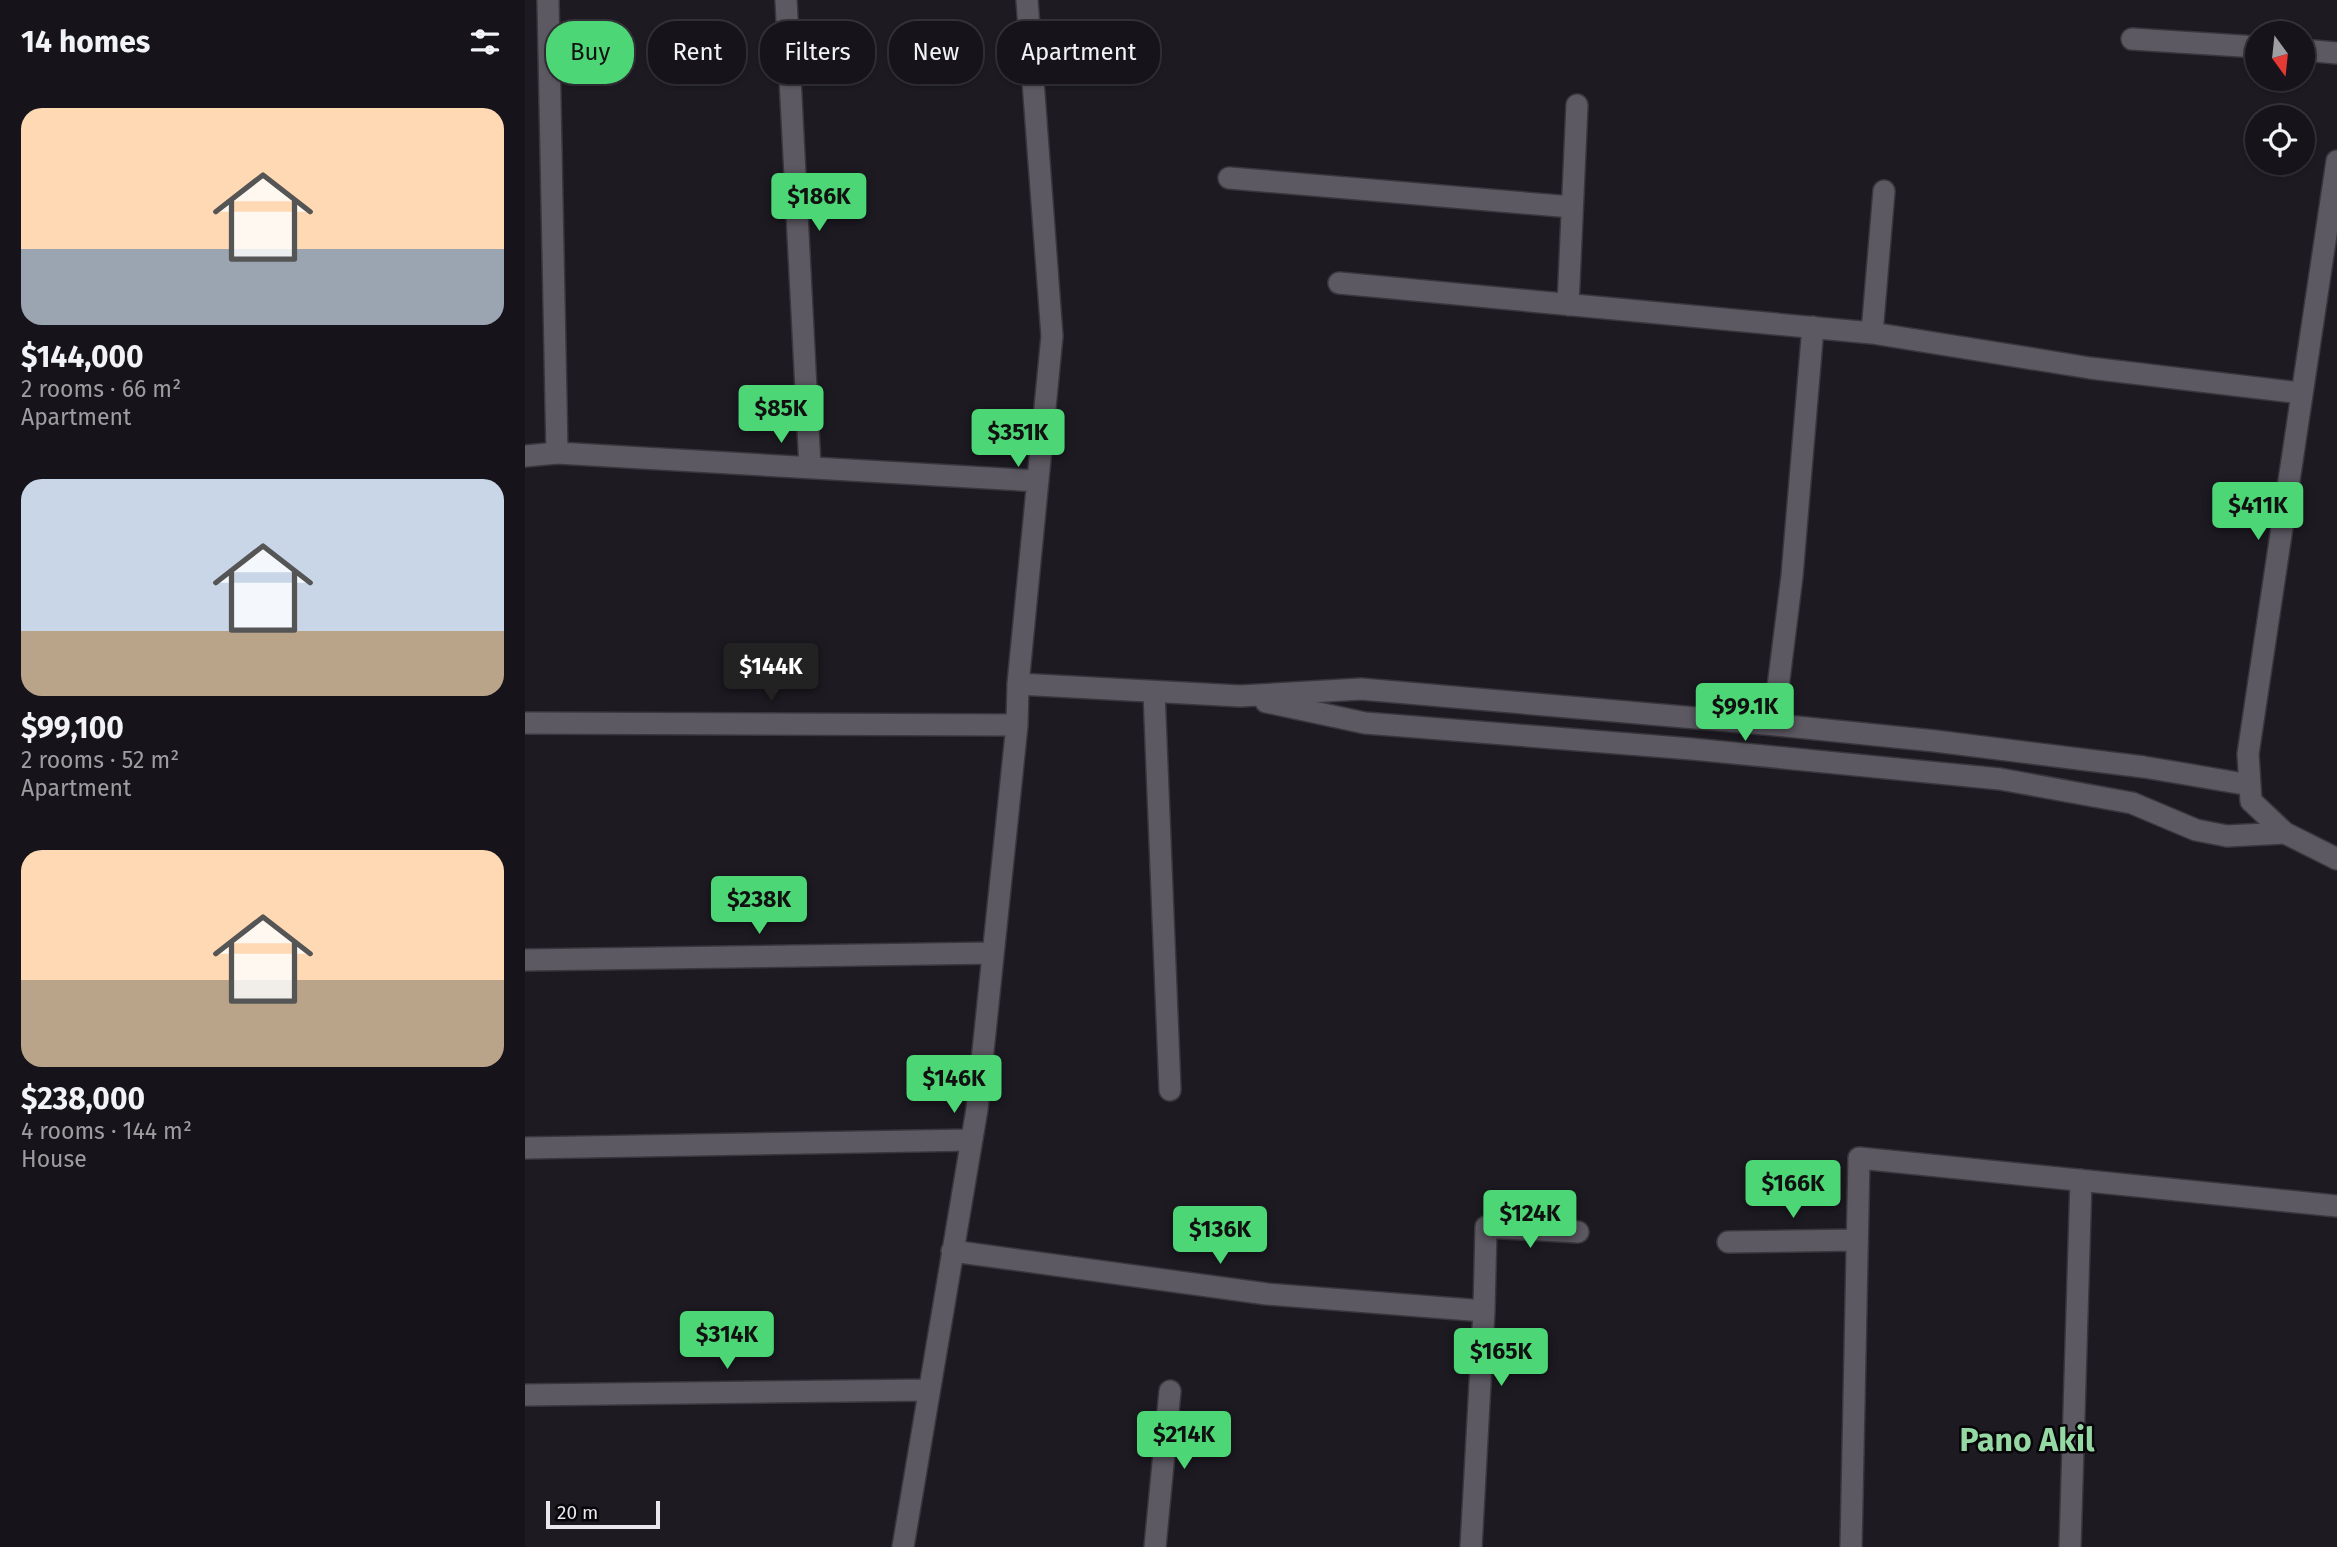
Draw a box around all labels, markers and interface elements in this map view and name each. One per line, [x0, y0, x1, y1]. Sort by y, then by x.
chip: Buy [546, 21, 634, 84]
chip: Rent [648, 21, 746, 84]
chip: Filters [760, 21, 875, 84]
chip: New [889, 21, 983, 84]
chip: Apartment [997, 21, 1160, 84]
north arrow [2245, 21, 2315, 91]
map controls [2245, 21, 2315, 175]
icon: filters [466, 23, 504, 61]
text: 14 homes [21, 24, 150, 60]
button: locate [2245, 105, 2315, 175]
icon: home [200, 154, 326, 280]
pin: $186K [770, 174, 868, 233]
text: $186K [787, 182, 851, 210]
text: $144,000 [21, 339, 144, 375]
text: 2 rooms · 66 m² [21, 375, 181, 403]
pin: $85K [740, 386, 822, 445]
text: $85K [755, 394, 807, 422]
text: Apartment [21, 403, 131, 431]
pin: $351K [969, 410, 1067, 469]
text: $351K [988, 418, 1048, 446]
pin: $411K [2209, 482, 2307, 542]
text: $411K [2228, 491, 2288, 519]
icon: home [200, 525, 326, 651]
pin: $144K [722, 644, 820, 703]
text: $144K [739, 652, 803, 680]
pin: $99.1K [1688, 684, 1802, 743]
text: $99.1K [1712, 692, 1778, 720]
text: $99,100 [21, 710, 124, 746]
text: 2 rooms · 52 m² [21, 746, 179, 774]
text: Apartment [21, 774, 131, 802]
pin: $238K [710, 876, 808, 936]
text: $238K [727, 885, 791, 913]
icon: home [200, 896, 326, 1022]
pin: $146K [905, 1056, 1003, 1115]
text: $146K [923, 1064, 986, 1092]
text: $238,000 [21, 1081, 145, 1117]
text: 4 rooms · 144 m² [21, 1117, 192, 1145]
text: House [21, 1145, 87, 1173]
pin: $166K [1744, 1160, 1842, 1220]
text: $166K [1762, 1169, 1824, 1197]
pin: $124K [1481, 1190, 1579, 1250]
text: $124K [1499, 1199, 1561, 1227]
pin: $136K [1171, 1206, 1269, 1266]
text: $136K [1189, 1215, 1251, 1243]
pin: $314K [678, 1312, 776, 1371]
text: $314K [696, 1320, 758, 1348]
pin: $165K [1452, 1328, 1550, 1388]
text: $165K [1470, 1337, 1532, 1365]
pin: $214K [1135, 1412, 1233, 1471]
text: $214K [1153, 1420, 1215, 1448]
district label: Pano Akil [1960, 1421, 2095, 1459]
scale bar [546, 1498, 660, 1530]
text: 20 m [557, 1501, 598, 1524]

